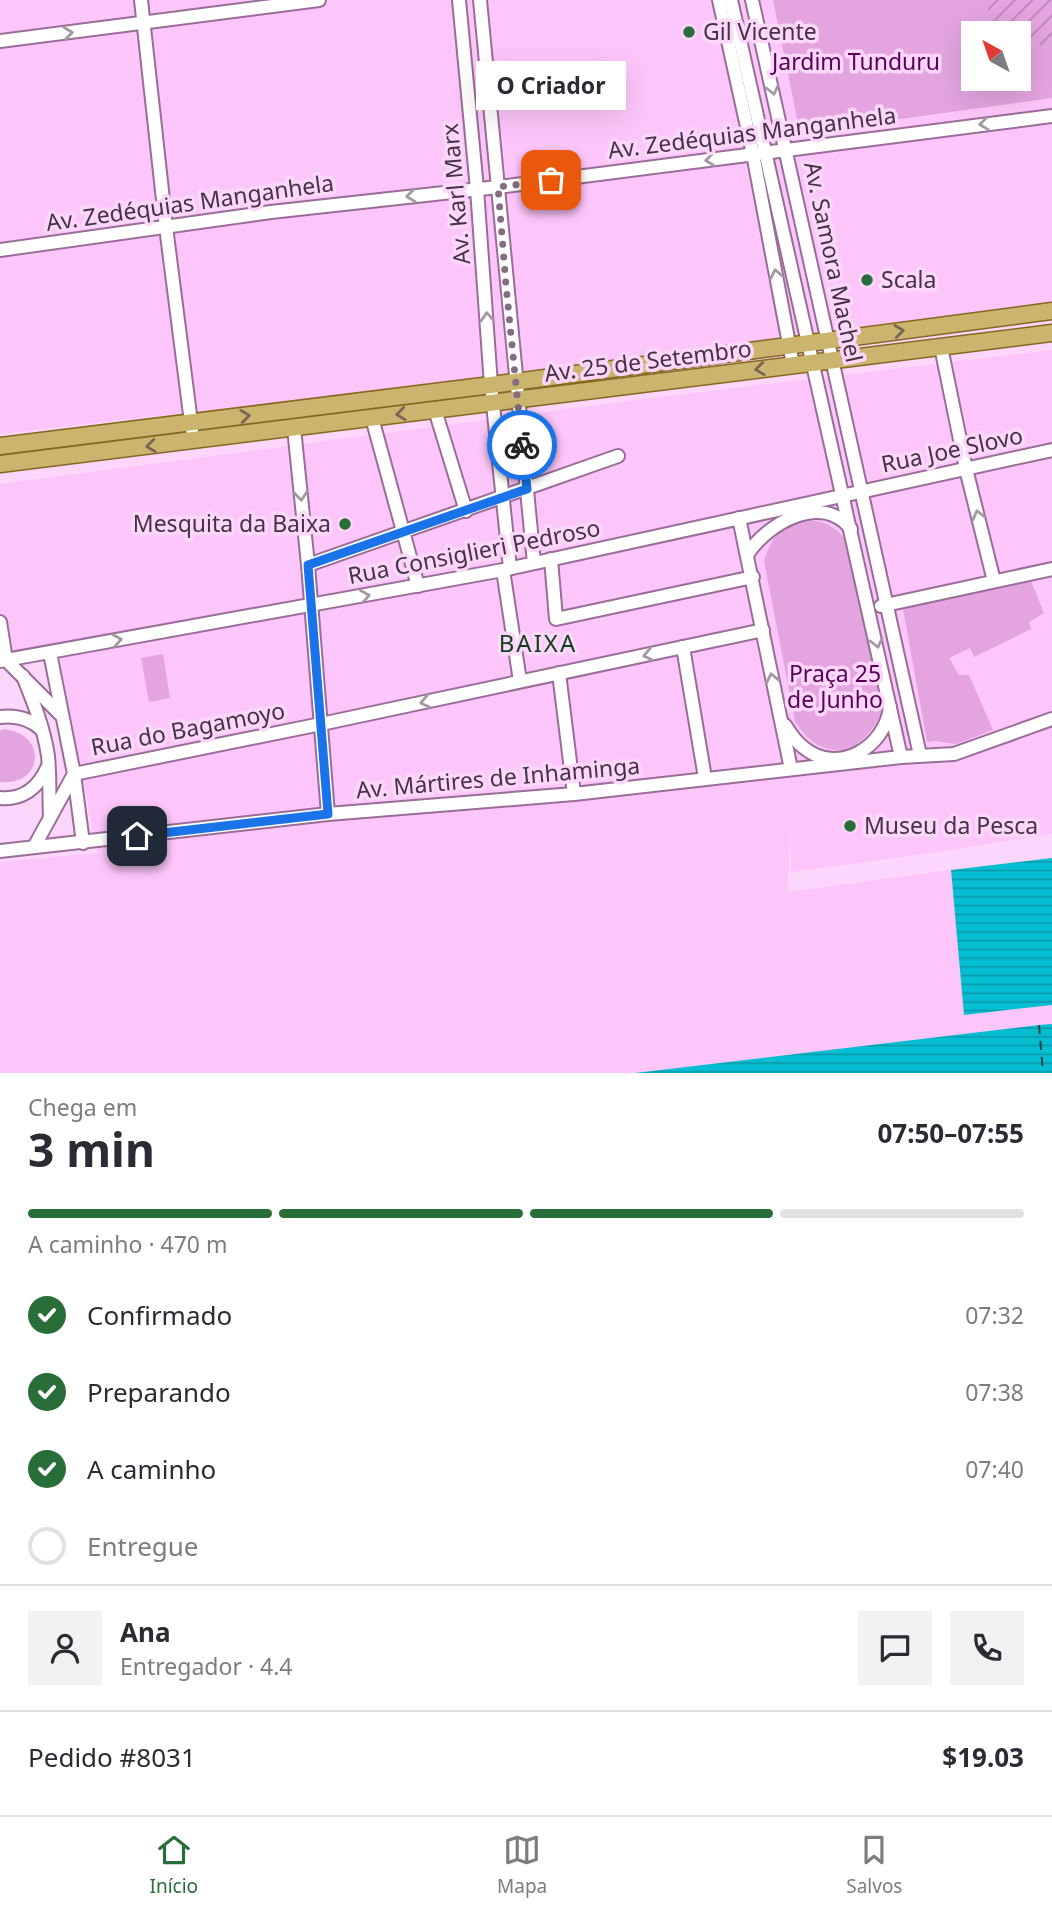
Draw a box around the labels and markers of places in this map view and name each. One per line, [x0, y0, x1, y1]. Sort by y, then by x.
place label: Gil Vicente [703, 15, 817, 47]
marker: Gil Vicente [681, 24, 697, 40]
callout: O Criador [476, 61, 626, 110]
pin [521, 150, 581, 210]
place label: Scala [881, 263, 936, 295]
marker: Scala [859, 272, 875, 288]
place label: Mesquita da Baixa [133, 507, 331, 539]
marker: Mesquita da Baixa [337, 516, 353, 532]
pin [107, 806, 167, 866]
place label: Museu da Pesca [864, 809, 1038, 841]
marker: Museu da Pesca [842, 818, 858, 834]

